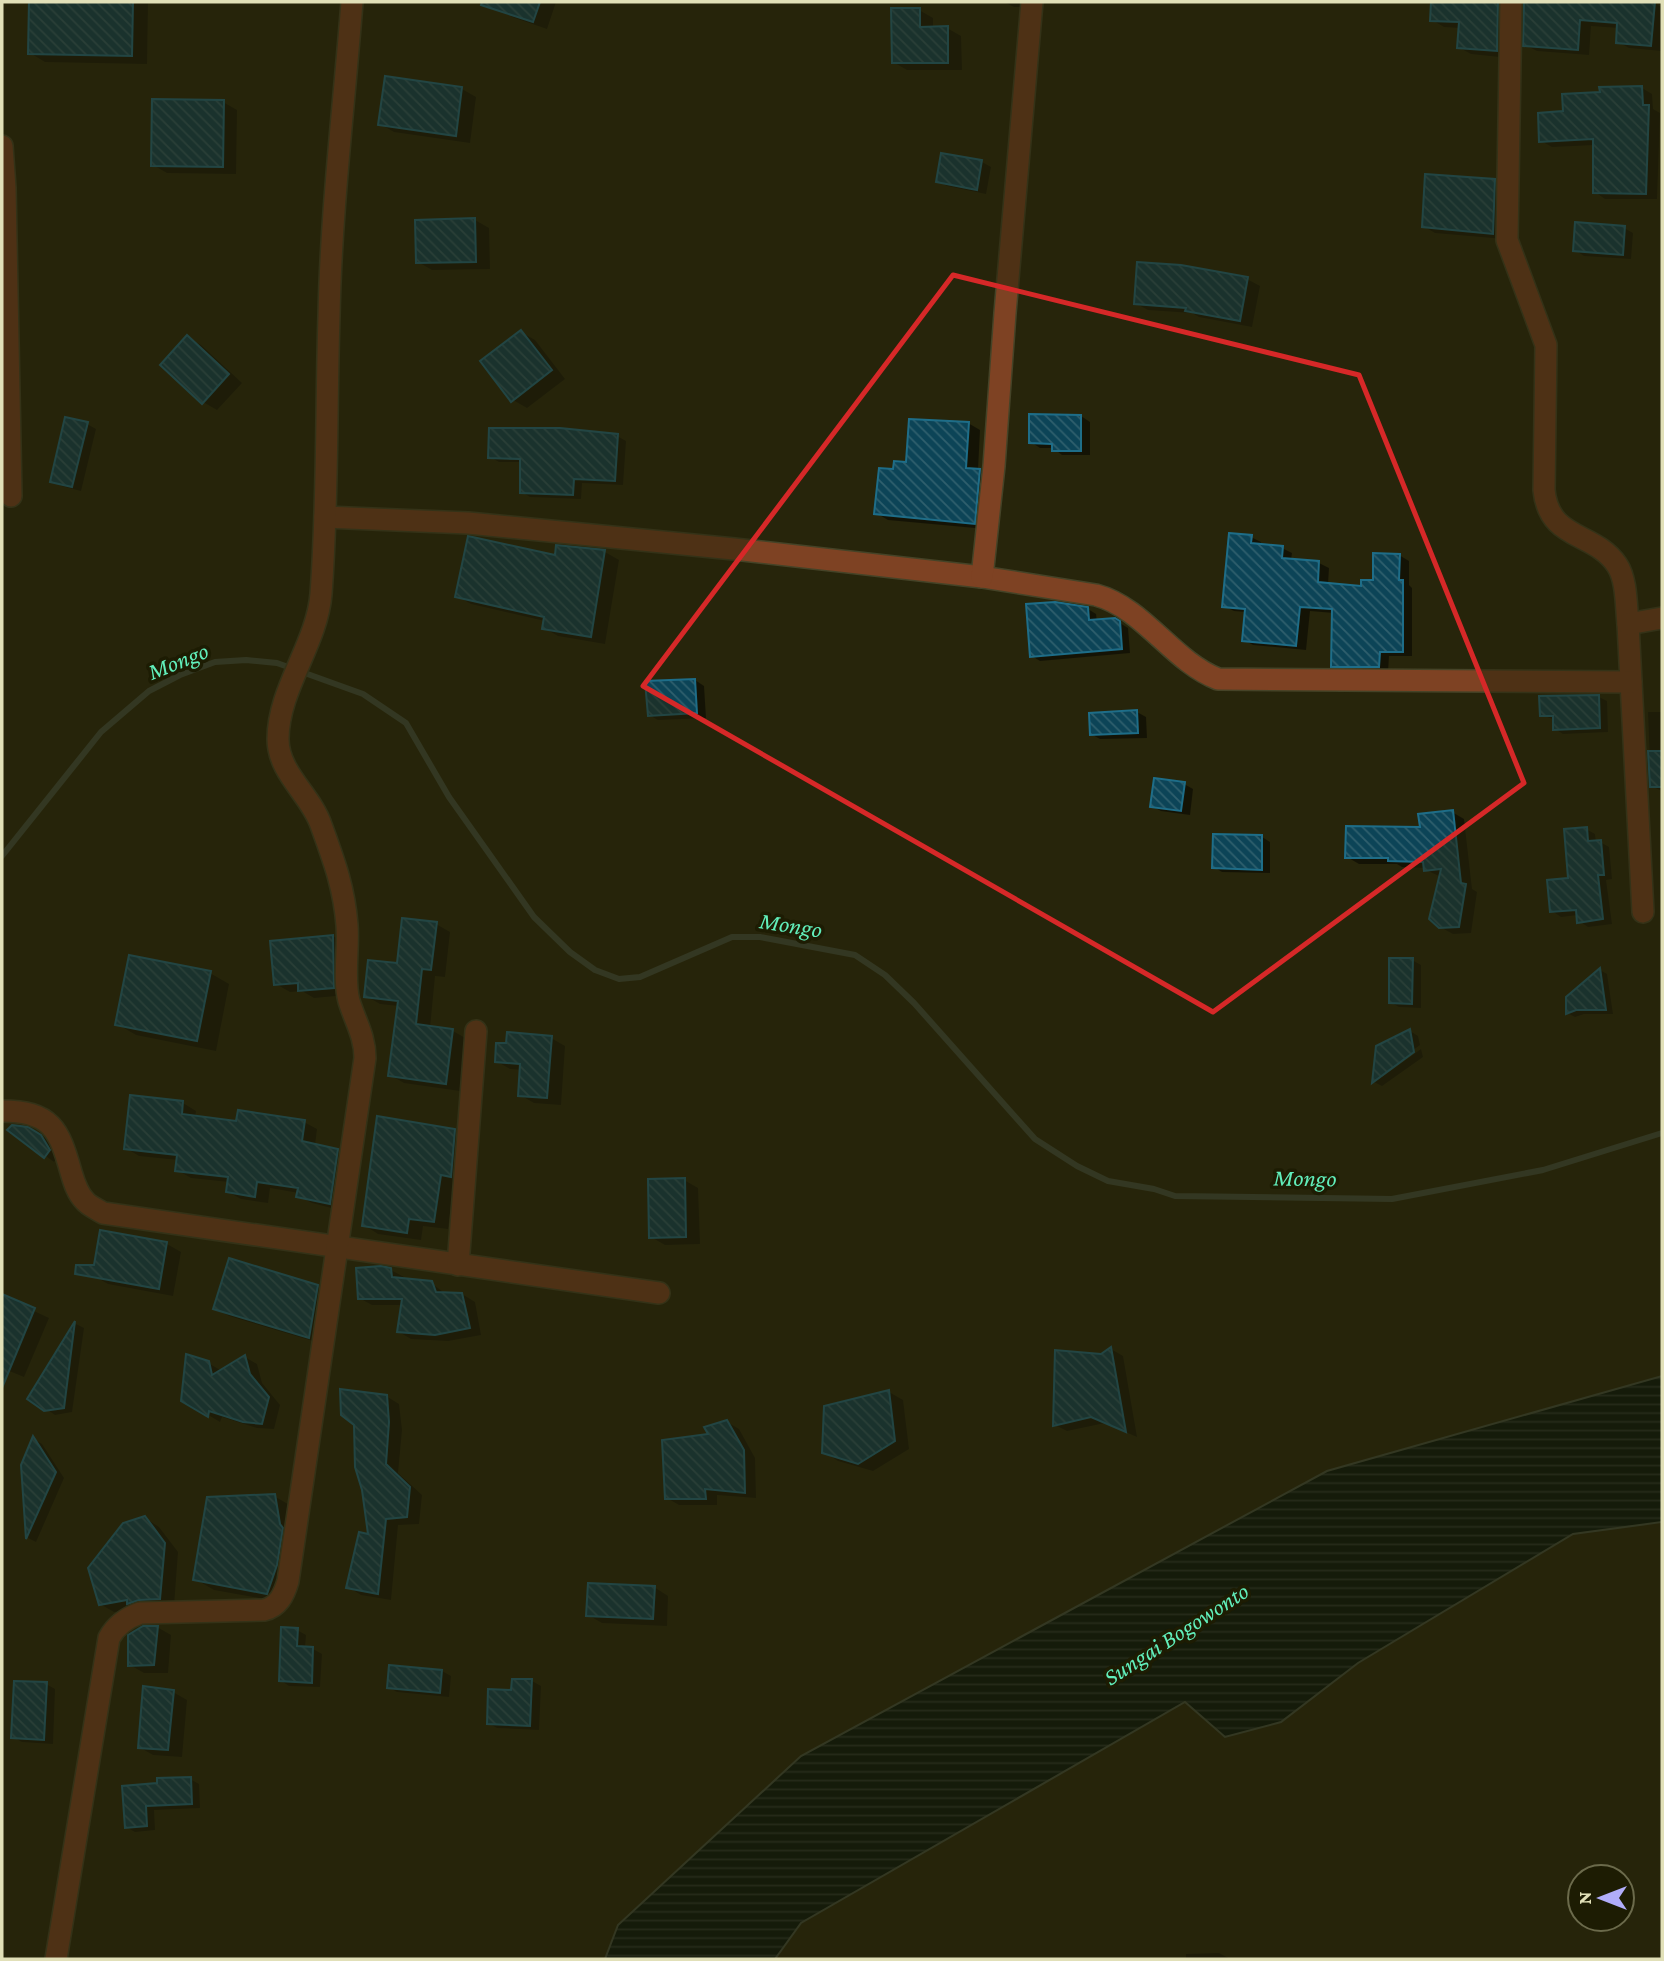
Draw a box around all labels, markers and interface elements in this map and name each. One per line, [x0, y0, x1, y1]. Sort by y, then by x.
water label: Mongo [143, 636, 212, 685]
water label: Mongo [757, 906, 824, 943]
water label: Mongo [1272, 1163, 1337, 1192]
water label: Sungai Bogowonto [1098, 1577, 1253, 1690]
north arrow [1566, 1863, 1636, 1933]
text: N [1574, 1891, 1595, 1904]

